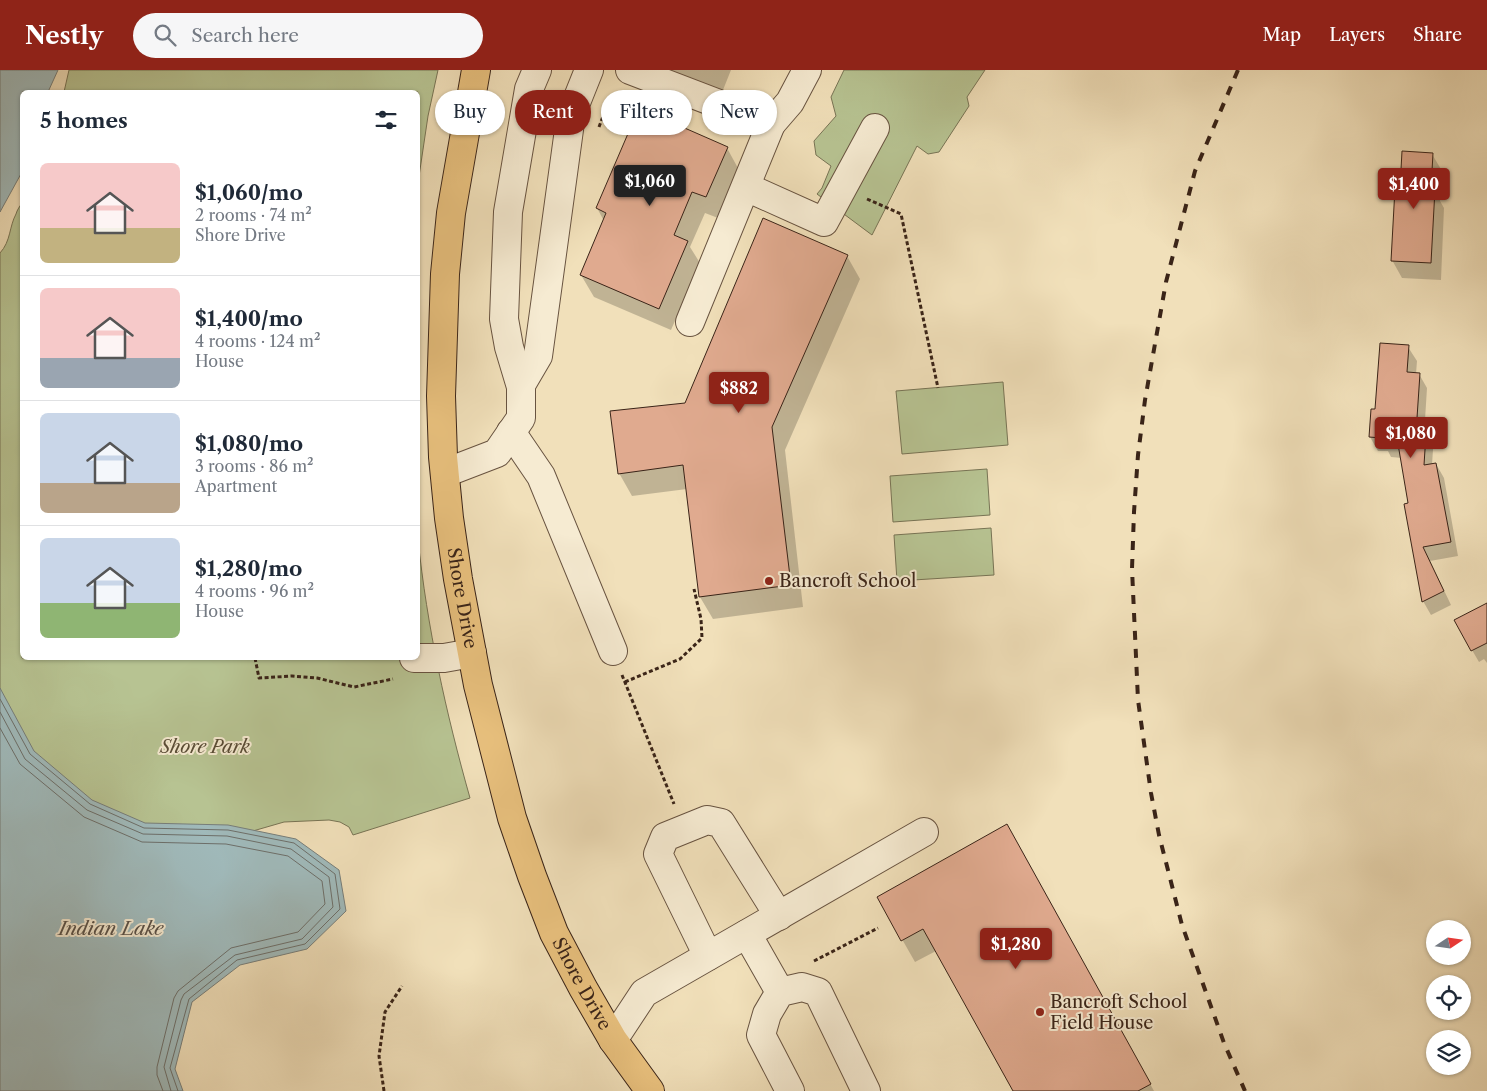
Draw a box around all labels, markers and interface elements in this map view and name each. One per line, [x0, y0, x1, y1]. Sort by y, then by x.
search box [133, 13, 483, 58]
text: Nestly [25, 21, 103, 50]
icon: search [151, 21, 179, 49]
text: Search here [191, 24, 299, 47]
text: Map [1263, 24, 1301, 46]
text: Layers [1329, 24, 1385, 46]
text: Share [1413, 24, 1462, 46]
chip: Buy [435, 90, 505, 135]
chip: Rent [515, 90, 591, 135]
chip: Filters [601, 90, 692, 135]
chip: New [702, 90, 777, 135]
icon: filters [372, 106, 400, 134]
text: 5 homes [40, 108, 128, 133]
pin: $1,060 [609, 164, 691, 207]
pin: $1,400 [1373, 168, 1455, 210]
text: $1,060 [625, 171, 675, 191]
text: $1,400 [1389, 174, 1439, 194]
text: $1,060/mo [195, 180, 303, 205]
icon: home [80, 183, 140, 243]
text: 2 rooms · 74 m² [195, 205, 312, 225]
text: Shore Drive [195, 225, 286, 245]
text: $1,400/mo [195, 306, 303, 331]
icon: home [80, 308, 140, 368]
text: 4 rooms · 124 m² [195, 331, 320, 351]
text: House [195, 351, 244, 371]
pin: $882 [709, 372, 769, 414]
text: $882 [720, 378, 758, 398]
pin: $1,080 [1370, 416, 1452, 459]
text: $1,080 [1386, 423, 1436, 443]
text: $1,080/mo [195, 431, 303, 456]
icon: home [80, 433, 140, 493]
text: 3 rooms · 86 m² [195, 456, 314, 476]
text: Apartment [195, 476, 277, 496]
street label: Shore Drive [443, 546, 482, 650]
text: $1,280/mo [195, 556, 302, 581]
icon: home [80, 558, 140, 618]
place label: Bancroft School [779, 570, 916, 592]
marker: Bancroft School [763, 575, 775, 587]
text: 4 rooms · 96 m² [195, 581, 314, 601]
text: House [195, 601, 244, 621]
park label: Shore Park [159, 736, 251, 758]
water label: Indian Lake [56, 917, 164, 940]
north arrow [1426, 920, 1471, 965]
map controls [1426, 920, 1471, 1075]
pin: $1,280 [975, 928, 1057, 970]
street label: Shore Drive [547, 934, 616, 1034]
text: $1,280 [991, 934, 1041, 954]
button: locate [1426, 975, 1471, 1020]
place label: Bancroft School Field House [1050, 991, 1187, 1034]
marker: Bancroft School Field House [1034, 1006, 1046, 1018]
button: layers [1426, 1030, 1471, 1075]

